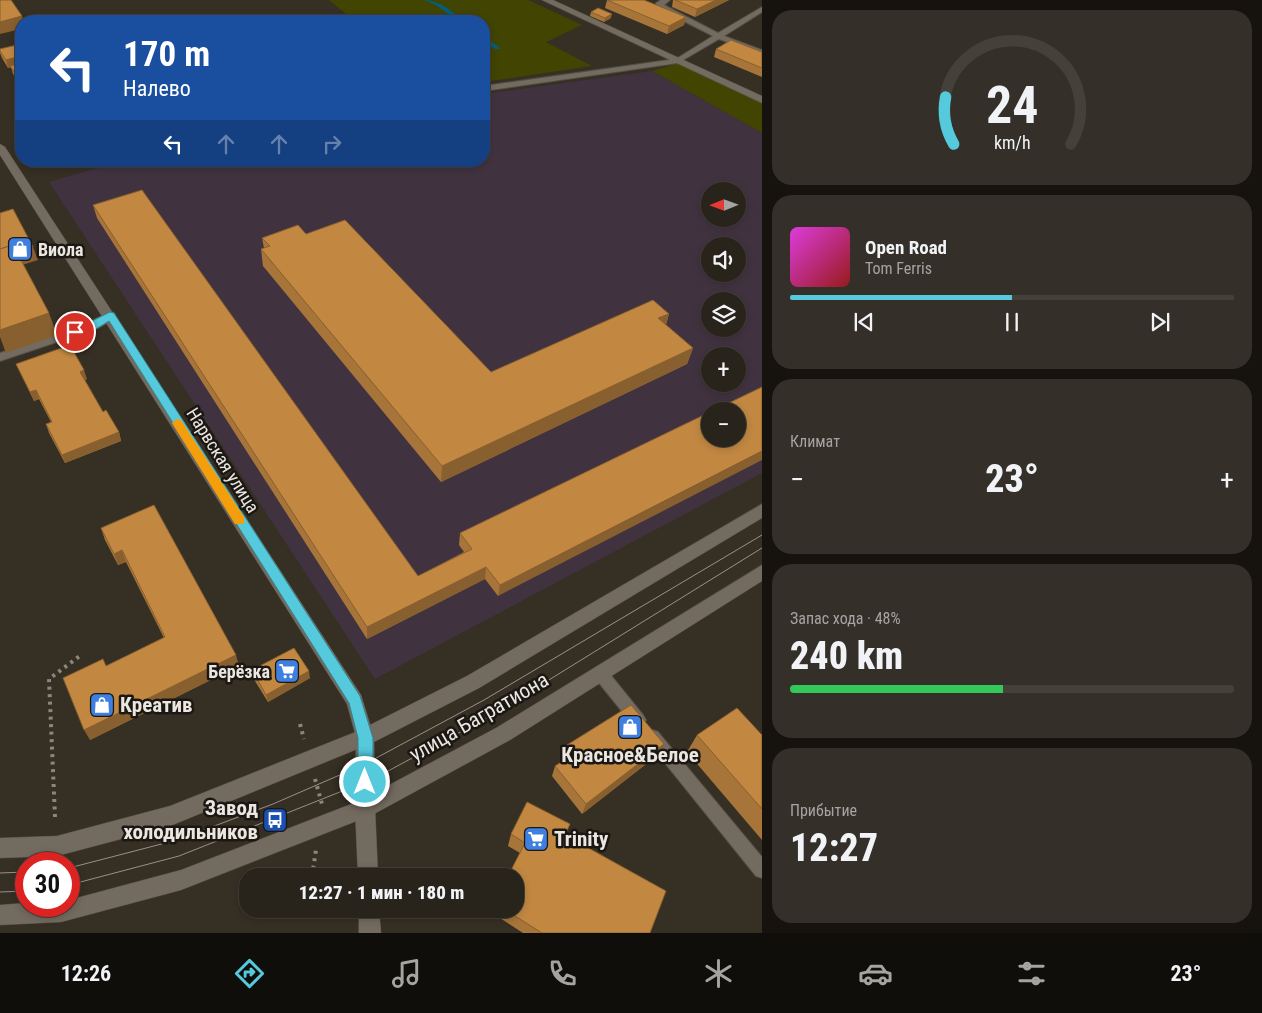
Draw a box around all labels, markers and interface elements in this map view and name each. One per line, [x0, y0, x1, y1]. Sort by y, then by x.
text: 170 m [123, 34, 210, 75]
icon: left [40, 35, 105, 100]
text: 24 [986, 75, 1038, 136]
text: Налево [123, 76, 191, 101]
icon: left [159, 130, 187, 158]
icon: ahead [212, 130, 240, 158]
icon: ahead [265, 130, 293, 158]
icon: right [318, 130, 346, 158]
text: km/h [994, 132, 1030, 153]
north arrow [701, 182, 746, 228]
map controls [701, 182, 746, 447]
shop icon: Виола [7, 236, 33, 262]
text: Open Road [865, 236, 947, 259]
button: sound [701, 237, 746, 282]
place label: Виола [38, 239, 83, 260]
text: Tom Ferris [865, 259, 932, 278]
button: layers [701, 292, 746, 337]
icon: previous [850, 308, 878, 336]
icon: pause [998, 308, 1026, 336]
icon: next [1146, 308, 1174, 336]
pin [54, 311, 96, 353]
icon: arrive [61, 318, 89, 346]
button: + [701, 347, 746, 392]
button: − [701, 402, 746, 447]
street label: Нарвская улица [182, 404, 264, 516]
text: Климат [790, 432, 840, 451]
text: 23° [985, 457, 1039, 501]
text: − [790, 463, 804, 496]
text: + [1220, 463, 1234, 496]
text: Запас хода · 48% [790, 609, 901, 628]
text: 240 km [790, 634, 903, 678]
supermarket icon: Берёзка [274, 658, 300, 684]
place label: Берёзка [208, 661, 270, 682]
street label: улица Багратиона [405, 668, 553, 766]
shop icon: Креатив [89, 692, 115, 718]
place label: Креатив [120, 693, 193, 717]
shop icon: Красное&Белое [617, 714, 643, 740]
place label: Красное&Белое [561, 743, 699, 767]
position arrow [338, 755, 390, 807]
place label: Завод холодильников [123, 796, 258, 844]
text: Прибытие [790, 801, 857, 820]
bus stop icon: Завод холодильников [262, 807, 288, 833]
supermarket icon: Trinity [523, 826, 549, 852]
text: 12:27 [790, 826, 878, 870]
place label: Trinity [554, 827, 609, 851]
speed limit sign: 30 [15, 852, 80, 917]
text: 12:27 · 1 мин · 180 m [299, 881, 464, 904]
icon: directions [232, 956, 267, 991]
icon: music [389, 956, 424, 991]
icon: phone [545, 956, 580, 991]
icon: climate [701, 956, 736, 991]
icon: car [858, 956, 893, 991]
icon: filters [1014, 956, 1049, 991]
text: 12:26 [61, 961, 111, 986]
text: 23° [1170, 961, 1201, 986]

